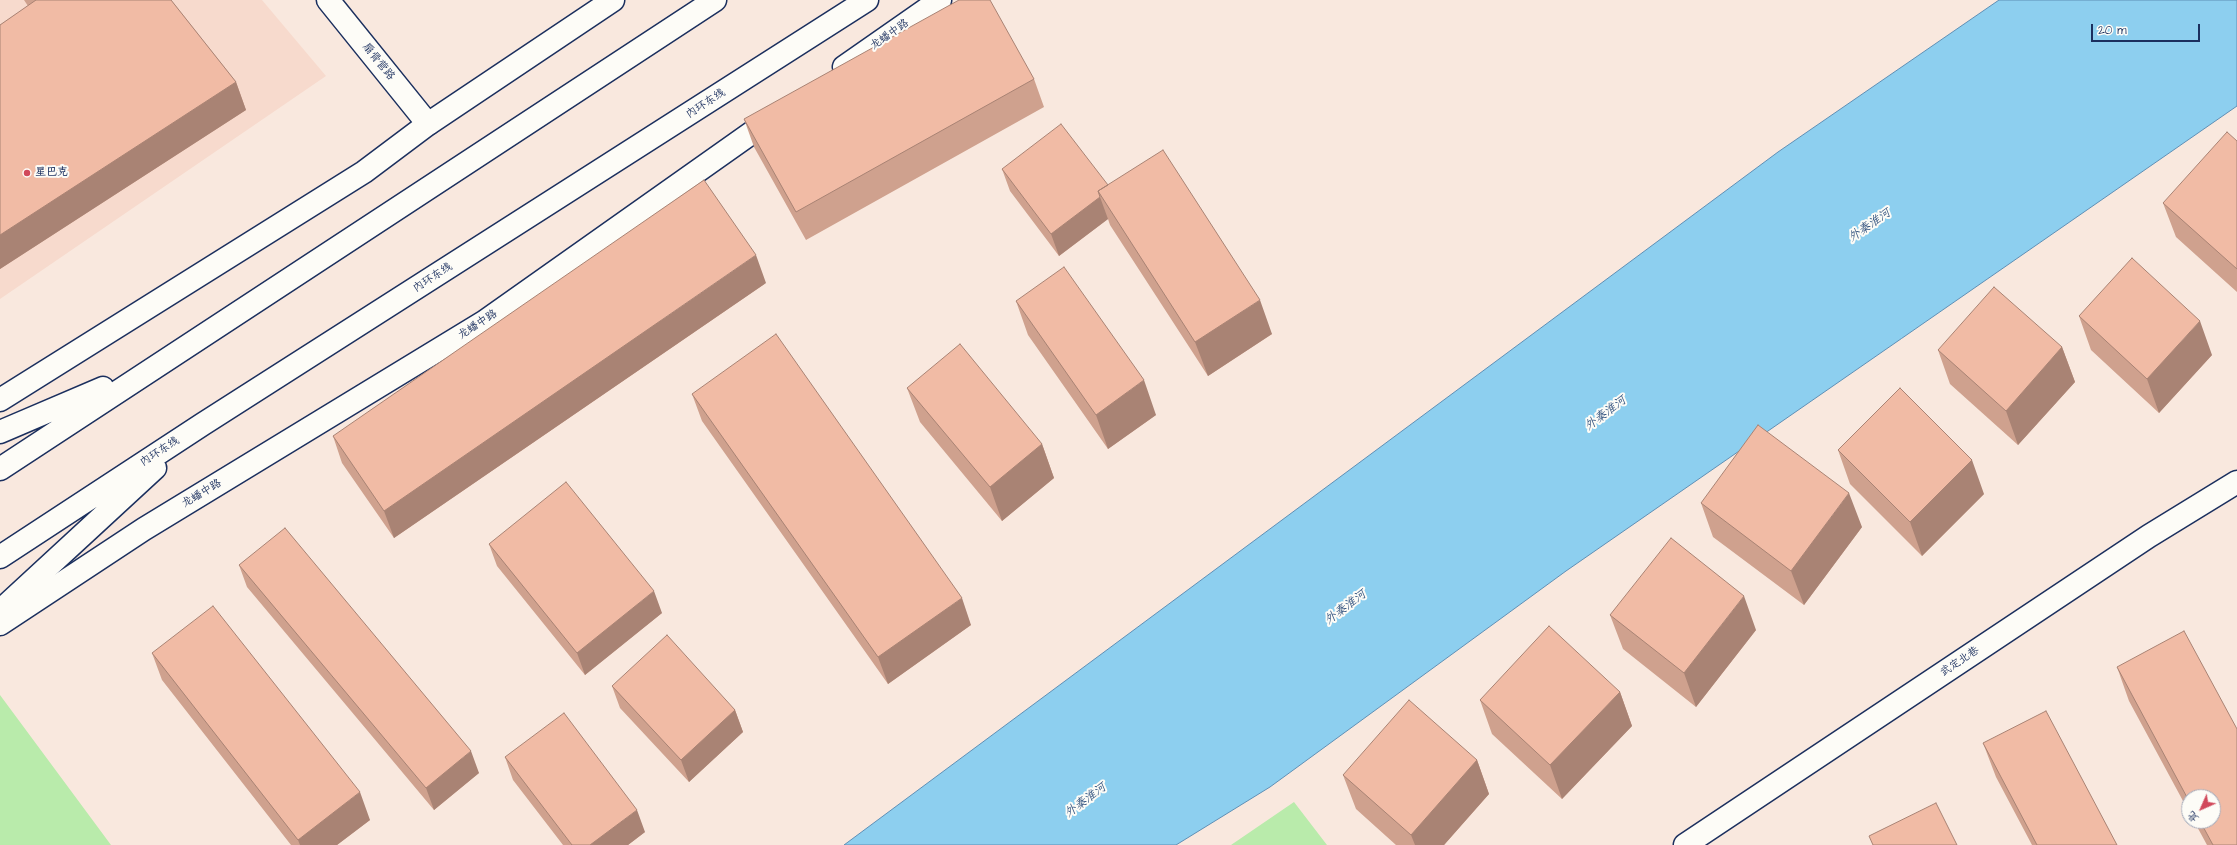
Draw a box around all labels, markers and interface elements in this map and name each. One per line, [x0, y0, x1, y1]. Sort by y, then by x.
scale bar [2093, 16, 2202, 42]
street label: 龙蟠中路 [868, 17, 912, 53]
text: 20 m [2098, 22, 2127, 39]
street label: 扇骨营路 [359, 41, 397, 83]
street label: 内环东线 [684, 86, 728, 122]
place label: 星巴克 [35, 166, 68, 180]
marker: 星巴克 [22, 168, 32, 178]
water label: 外秦淮河 [1846, 206, 1894, 246]
street label: 内环东线 [411, 260, 455, 296]
street label: 龙蟠中路 [456, 307, 500, 343]
water label: 外秦淮河 [1582, 394, 1630, 434]
street label: 内环东线 [138, 434, 182, 470]
street label: 龙蟠中路 [180, 477, 224, 511]
water label: 外秦淮河 [1322, 588, 1370, 628]
street label: 武定北巷 [1938, 644, 1982, 680]
water label: 外秦淮河 [1062, 781, 1110, 821]
north arrow [2181, 789, 2221, 829]
text: 北 [2184, 808, 2202, 826]

